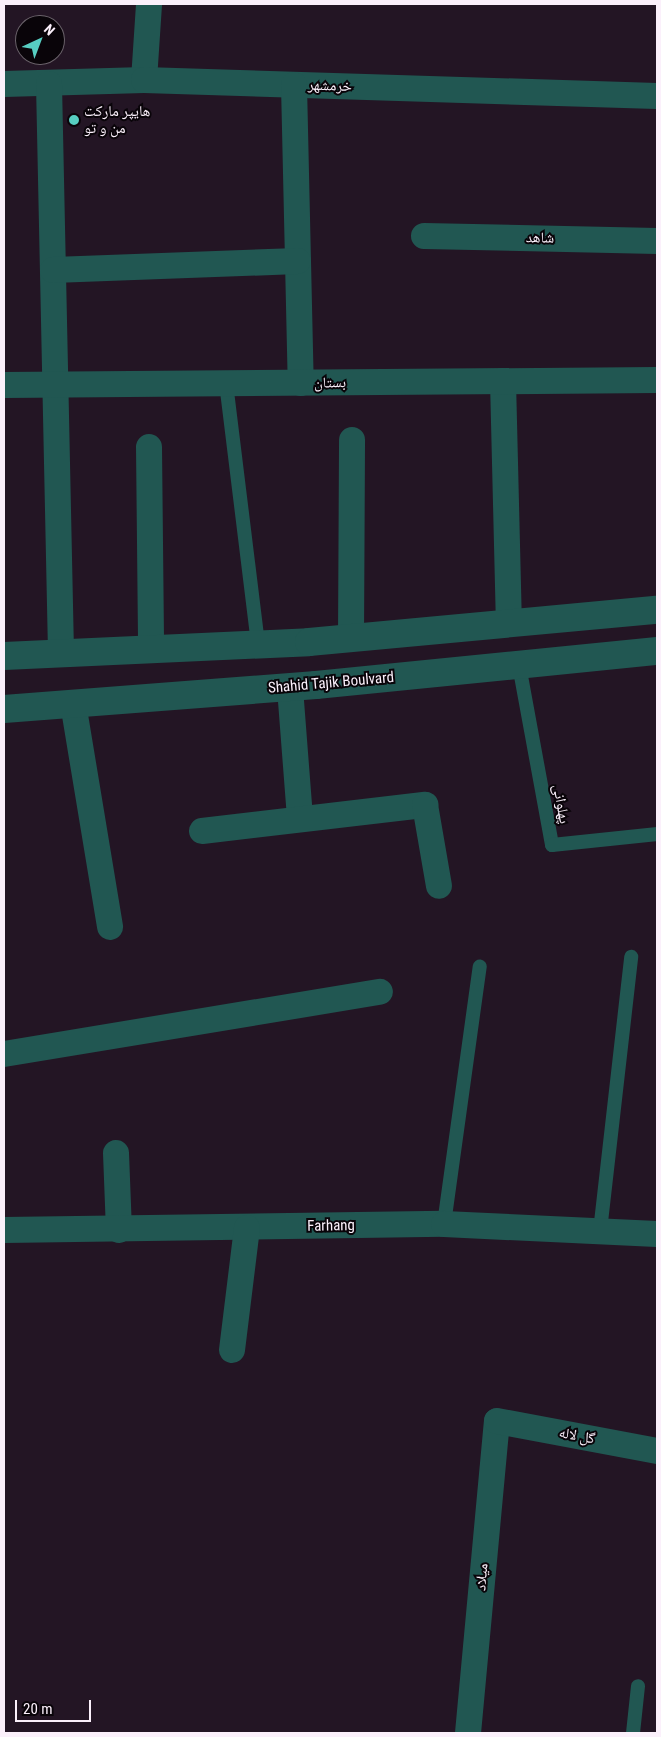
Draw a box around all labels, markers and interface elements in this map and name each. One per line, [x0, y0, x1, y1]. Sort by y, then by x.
north arrow [15, 15, 65, 65]
text: N [41, 21, 58, 39]
street label: خرمشهر [308, 76, 352, 96]
place label: هایپر مارکت من و تو [84, 102, 150, 137]
marker: هایپر مارکت من و تو [68, 114, 80, 126]
street label: شاهد [526, 229, 554, 247]
street label: بستان [314, 374, 346, 392]
street label: Shahid Tajik Boulvard [267, 669, 395, 697]
street label: پهلوانی [549, 783, 573, 825]
street label: Farhang [307, 1217, 355, 1235]
street label: گل لاله [557, 1424, 597, 1448]
street label: میلاد [472, 1562, 492, 1592]
scale bar [18, 1690, 94, 1722]
text: 20 m [23, 1700, 53, 1718]

